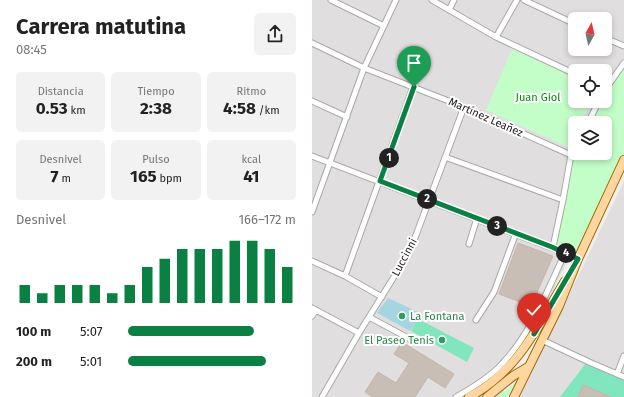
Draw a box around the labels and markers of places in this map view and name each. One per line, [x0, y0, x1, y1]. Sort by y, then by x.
pin [397, 46, 431, 87]
pin: 1 [379, 148, 399, 168]
pin: 2 [417, 189, 437, 209]
pin: 3 [487, 216, 507, 236]
pin: 4 [556, 243, 576, 263]
pin [517, 293, 551, 334]
place label: La Fontana [410, 310, 464, 323]
marker: La Fontana [397, 311, 407, 321]
place label: El Paseo Tenis [364, 334, 434, 347]
marker: El Paseo Tenis [437, 335, 447, 345]

